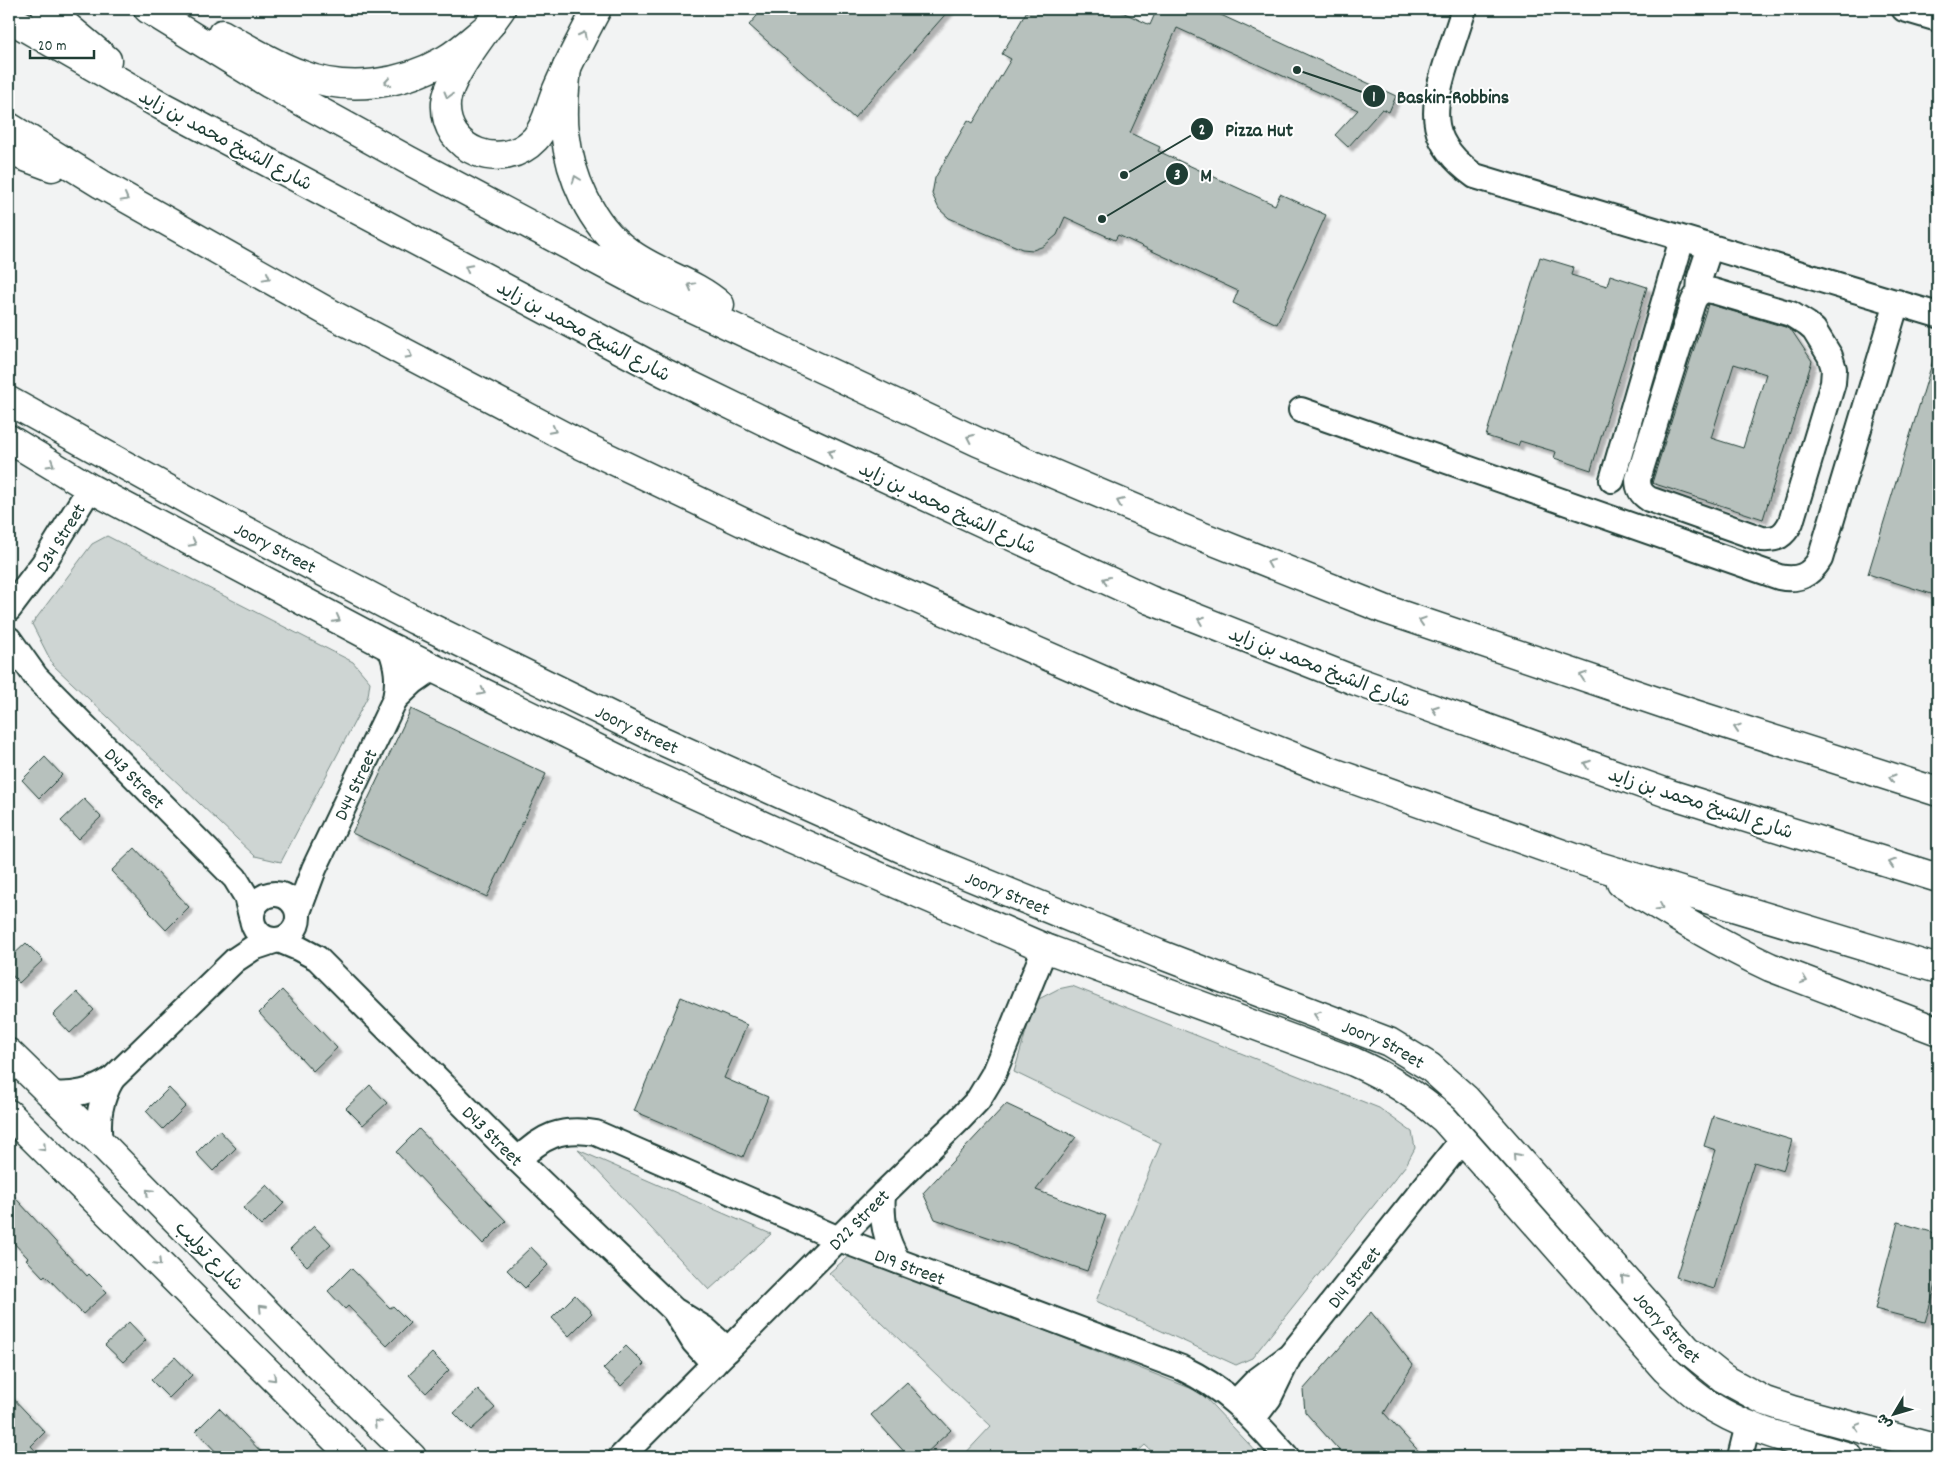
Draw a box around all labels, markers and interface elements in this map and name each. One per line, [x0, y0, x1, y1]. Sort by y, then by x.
scale bar [30, 28, 94, 60]
one-way arrow [577, 31, 587, 40]
text: 20 m [38, 36, 66, 58]
one-way arrow [383, 76, 392, 86]
callout: Baskin-Robbins [1362, 79, 1519, 114]
street label: شارع الشيخ محمد بن زايد [133, 85, 316, 199]
text: Baskin-Robbins [1397, 85, 1509, 113]
text: 1 [1372, 87, 1376, 109]
one-way arrow [444, 90, 454, 98]
callout: Pizza Hut [1190, 112, 1303, 147]
text: Pizza Hut [1225, 118, 1294, 146]
text: 2 [1199, 120, 1205, 142]
callout: M [1165, 156, 1221, 191]
text: M [1200, 163, 1212, 191]
text: 3 [1174, 165, 1181, 187]
one-way arrow [572, 175, 582, 184]
one-way arrow [120, 191, 129, 201]
one-way arrow [464, 265, 473, 275]
one-way arrow [261, 271, 270, 281]
street label: شارع الشيخ محمد بن زايد [491, 276, 674, 390]
one-way arrow [687, 282, 696, 292]
one-way arrow [404, 349, 413, 359]
one-way arrow [548, 424, 557, 434]
one-way arrow [966, 434, 975, 445]
one-way arrow [828, 449, 837, 459]
street label: شارع الشيخ محمد بن زايد [853, 457, 1040, 563]
one-way arrow [45, 458, 54, 468]
one-way arrow [1116, 497, 1125, 508]
street label: D34 Street [31, 499, 94, 580]
street label: Joory Street [228, 517, 320, 583]
one-way arrow [188, 536, 197, 546]
one-way arrow [1266, 559, 1275, 569]
one-way arrow [1102, 576, 1111, 586]
one-way arrow [331, 613, 340, 623]
one-way arrow [1197, 616, 1206, 627]
one-way arrow [1418, 617, 1426, 627]
street label: شارع الشيخ محمد بن زايد [1224, 622, 1414, 717]
one-way arrow [1579, 672, 1588, 682]
one-way arrow [476, 686, 485, 696]
street label: Joory Street [590, 700, 682, 763]
one-way arrow [1431, 705, 1439, 715]
one-way arrow [1733, 724, 1741, 734]
street label: D43 Street [96, 743, 170, 817]
street label: D44 Street [329, 745, 386, 826]
one-way arrow [1584, 760, 1592, 770]
street label: شارع الشيخ محمد بن زايد [1604, 763, 1796, 848]
one-way arrow [1888, 773, 1896, 783]
one-way arrow [1888, 859, 1896, 869]
street label: Joory Street [960, 866, 1053, 925]
one-way arrow [1654, 900, 1663, 910]
one-way arrow [1799, 974, 1808, 984]
one-way arrow [1313, 1011, 1322, 1021]
street label: Joory Street [1337, 1015, 1429, 1077]
street label: D43 Street [454, 1101, 527, 1174]
one-way arrow [37, 1142, 46, 1151]
one-way arrow [1513, 1153, 1522, 1162]
street label: D22 Street [824, 1185, 897, 1258]
one-way arrow [146, 1189, 155, 1198]
street label: شارع توليب [167, 1216, 248, 1299]
street label: D14 Street [1323, 1242, 1389, 1315]
street label: D19 Street [870, 1244, 948, 1295]
one-way arrow [152, 1257, 161, 1266]
one-way arrow [1621, 1274, 1630, 1283]
street label: Joory Street [1625, 1287, 1705, 1372]
one-way arrow [259, 1305, 268, 1314]
one-way arrow [268, 1372, 277, 1381]
north arrow [1870, 1388, 1920, 1438]
text: ش [1873, 1409, 1898, 1433]
one-way arrow [374, 1420, 383, 1429]
one-way arrow [1853, 1422, 1862, 1433]

